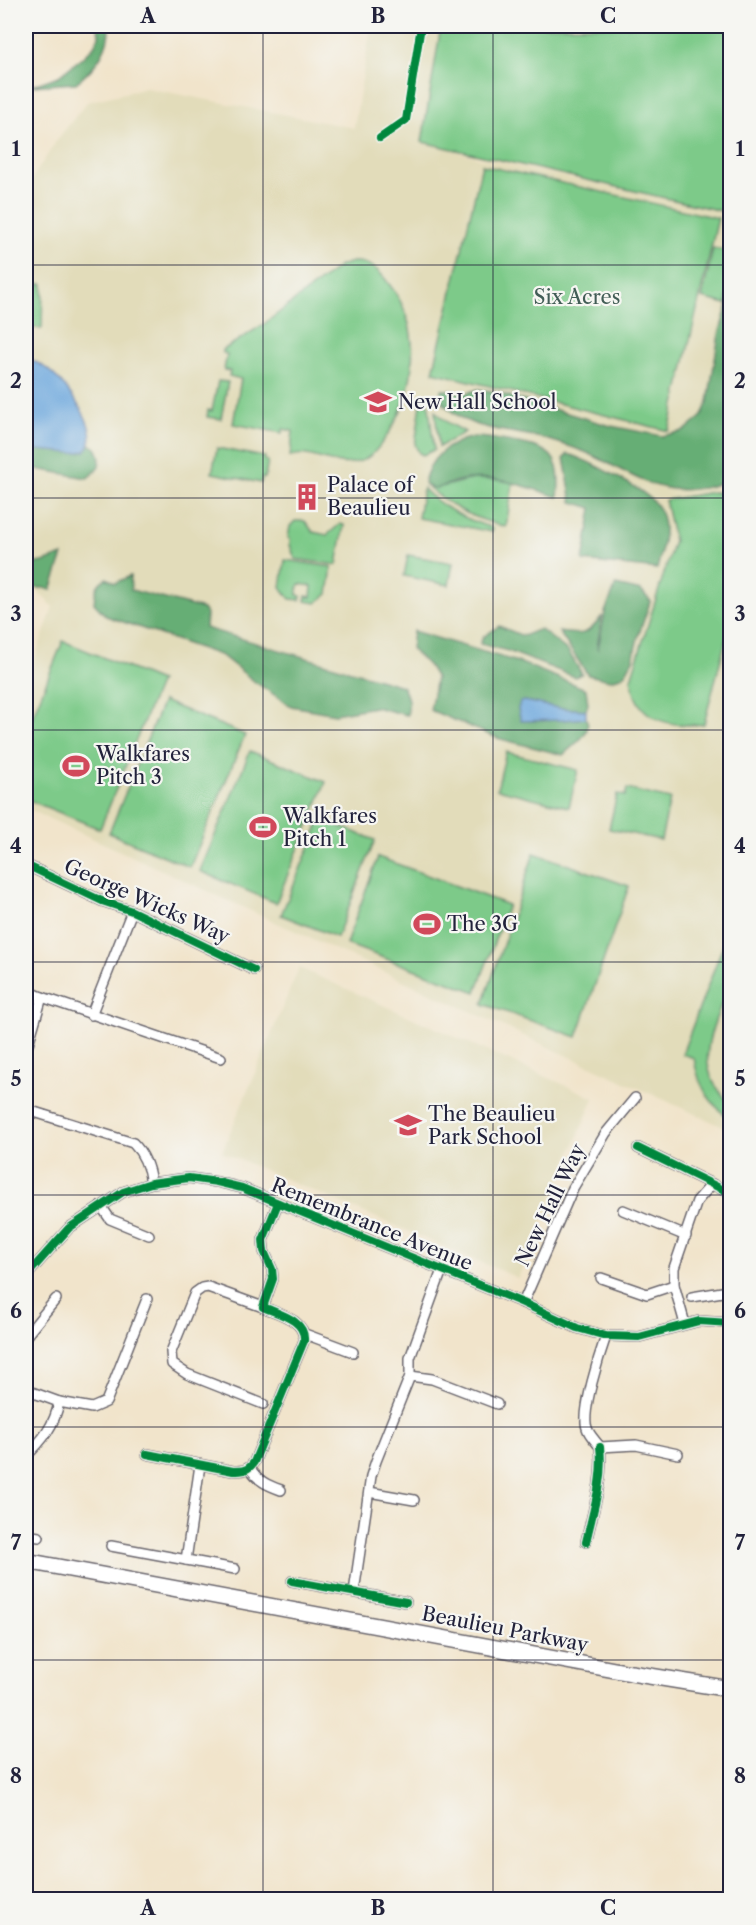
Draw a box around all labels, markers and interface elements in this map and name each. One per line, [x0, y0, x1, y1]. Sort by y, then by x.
text: A [139, 4, 156, 28]
text: B [371, 4, 386, 28]
text: C [600, 4, 616, 28]
text: 1 [12, 137, 21, 161]
text: 1 [736, 137, 745, 161]
park label: Six Acres [533, 285, 621, 309]
text: 2 [10, 369, 22, 393]
text: 2 [734, 369, 746, 393]
school or university icon: New Hall School [363, 387, 393, 417]
place label: New Hall School [398, 390, 556, 414]
place label: Palace of Beaulieu [327, 473, 416, 520]
building icon: Palace of Beaulieu [292, 482, 322, 512]
text: 3 [10, 602, 22, 626]
text: 3 [734, 602, 746, 626]
place label: Walkfares Pitch 3 [95, 742, 190, 789]
sports icon: Walkfares Pitch 3 [61, 751, 91, 781]
place label: Walkfares Pitch 1 [282, 804, 377, 851]
sports icon: Walkfares Pitch 1 [248, 812, 278, 842]
text: 4 [10, 834, 22, 858]
text: 4 [734, 834, 746, 858]
street label: George Wicks Way [60, 854, 234, 949]
sports icon: The 3G [412, 909, 442, 939]
place label: The 3G [447, 912, 518, 936]
text: 5 [10, 1067, 22, 1091]
text: 5 [734, 1067, 746, 1091]
place label: The Beaulieu Park School [428, 1102, 556, 1149]
school or university icon: The Beaulieu Park School [393, 1110, 423, 1140]
street label: New Hall Way [510, 1139, 590, 1270]
street label: Remembrance Avenue [268, 1173, 476, 1275]
text: 6 [10, 1299, 22, 1323]
text: 6 [734, 1299, 746, 1323]
text: 7 [11, 1531, 22, 1555]
text: 7 [735, 1531, 746, 1555]
street label: Beaulieu Parkway [420, 1601, 591, 1657]
text: 8 [10, 1764, 22, 1788]
text: 8 [734, 1764, 746, 1788]
text: A [139, 1896, 156, 1920]
text: B [371, 1896, 386, 1920]
text: C [600, 1896, 616, 1920]

